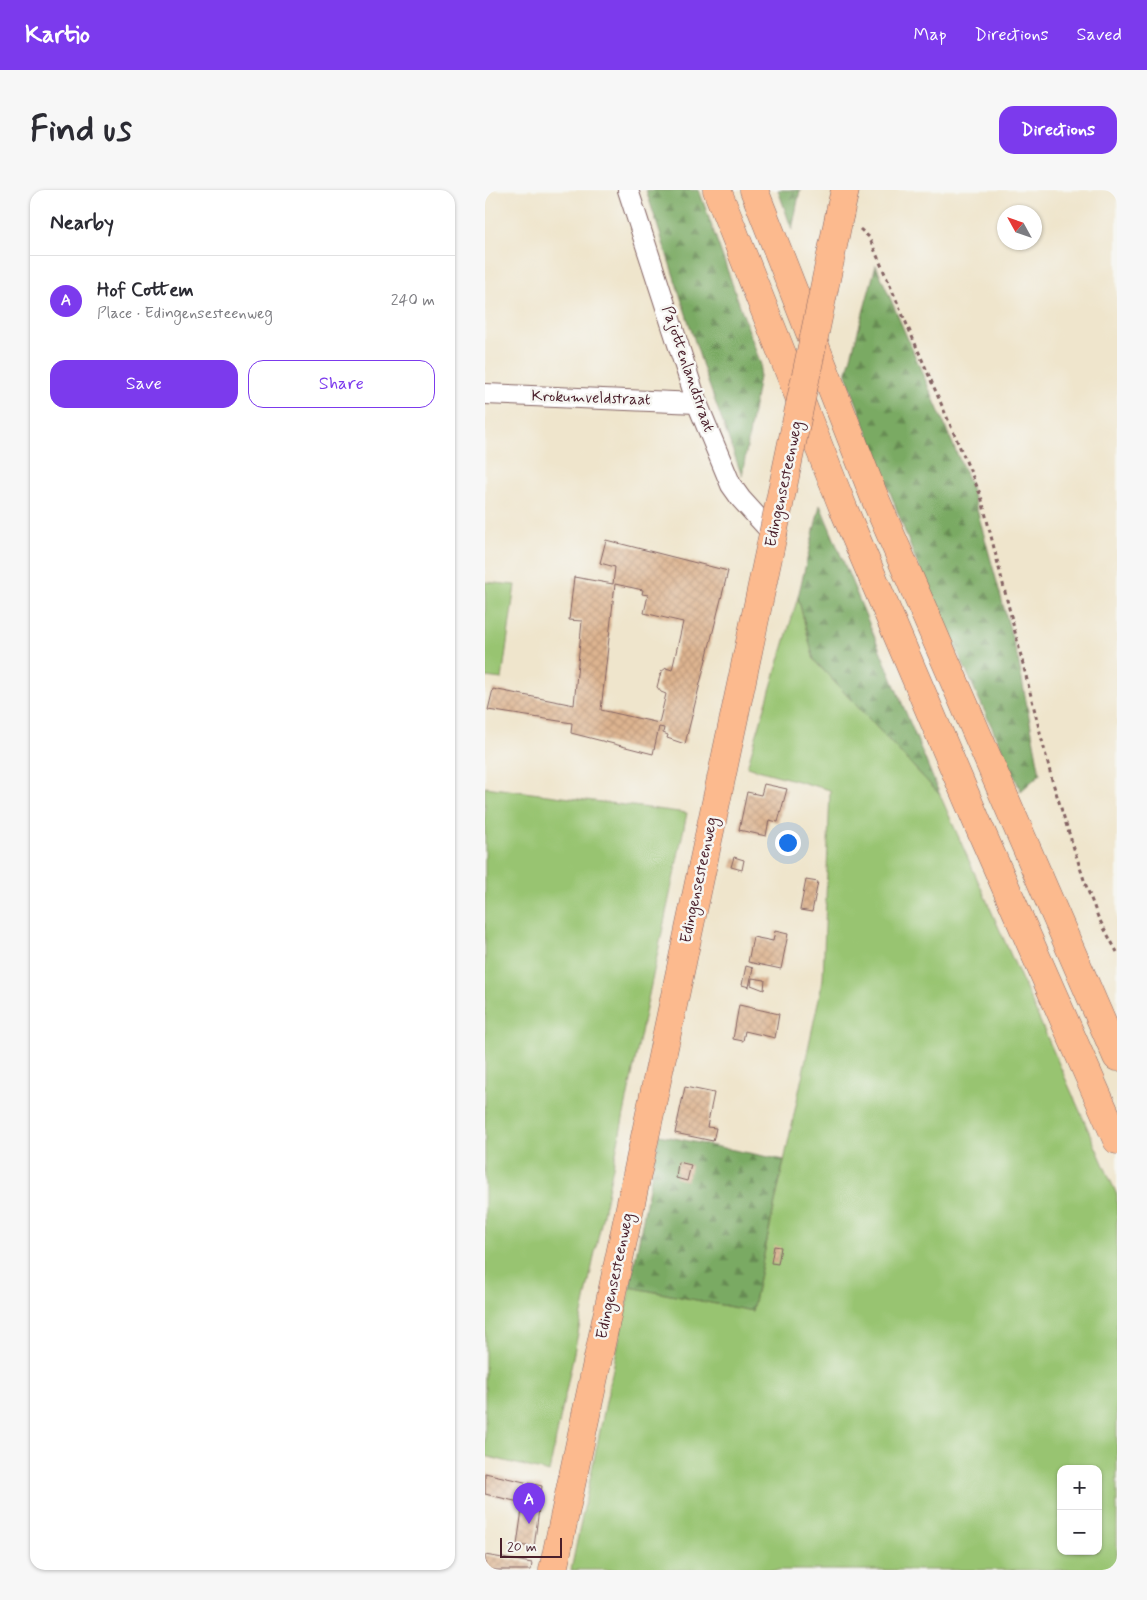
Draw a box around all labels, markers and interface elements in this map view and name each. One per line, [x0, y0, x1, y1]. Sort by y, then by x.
text: Kartio [25, 20, 90, 51]
text: Map [914, 23, 947, 47]
text: Directions [975, 23, 1049, 47]
text: Saved [1077, 23, 1122, 47]
button: Directions [999, 106, 1117, 154]
text: Find us [30, 107, 132, 153]
north arrow [997, 205, 1042, 250]
text: Nearby [50, 209, 114, 237]
text: Hof Cottem [97, 278, 194, 303]
text: A [61, 290, 71, 311]
text: 240 m [391, 290, 435, 311]
text: Place · Edingensesteenweg [97, 303, 273, 324]
street label: Pajottenlandstraat [657, 303, 719, 435]
button: Save [50, 360, 238, 408]
button: Share [248, 360, 435, 408]
street label: Krokumveldstraat [531, 385, 651, 411]
street label: Edingensesteenweg [760, 419, 809, 549]
street label: Edingensesteenweg [675, 815, 724, 945]
your location [775, 830, 801, 856]
street label: Edingensesteenweg [591, 1211, 640, 1341]
map controls [1057, 1465, 1102, 1555]
button: + [1057, 1465, 1102, 1510]
pin: A [513, 1483, 545, 1524]
button: − [1057, 1510, 1102, 1555]
scale bar [500, 1535, 563, 1558]
text: 20 m [507, 1538, 537, 1556]

